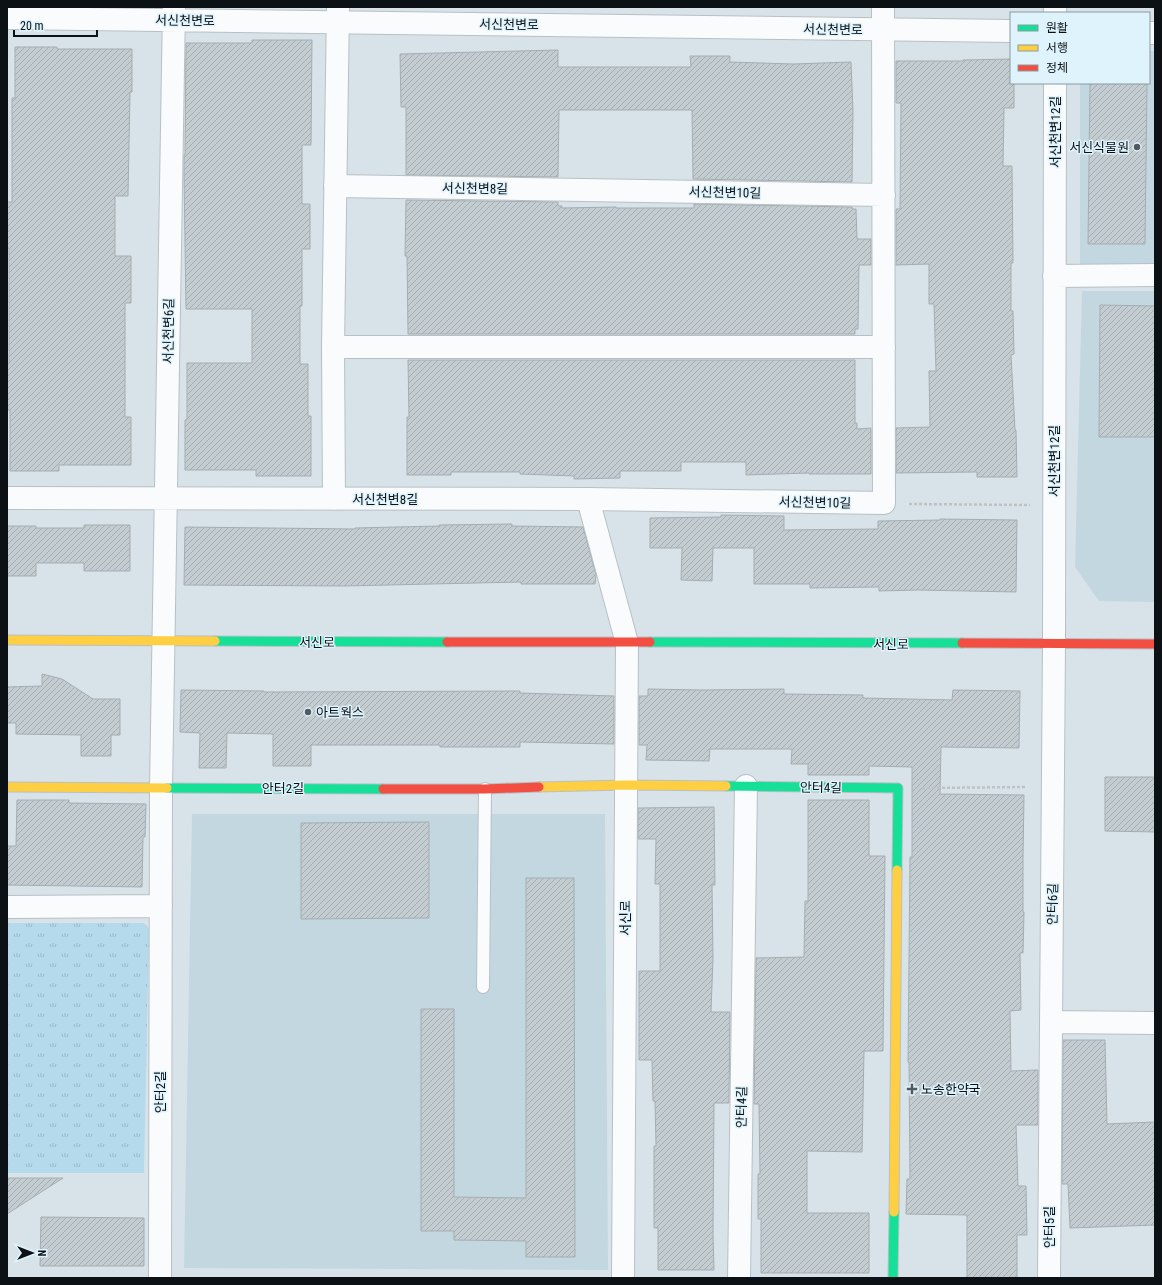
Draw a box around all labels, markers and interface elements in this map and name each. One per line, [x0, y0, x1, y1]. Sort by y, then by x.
scale bar [14, 12, 97, 38]
street label: 서신천변로 [155, 12, 215, 29]
legend [1010, 12, 1150, 84]
street label: 서신천변로 [479, 16, 539, 33]
text: 20 m [20, 19, 44, 33]
street label: 서신천변로 [803, 21, 863, 38]
text: 원활 [1046, 21, 1068, 35]
text: 서행 [1046, 41, 1068, 55]
text: 정체 [1046, 61, 1068, 75]
street label: 서신천변12길 [1048, 96, 1063, 168]
place label: 서신식물원 [1069, 140, 1129, 155]
marker: 서신식물원 [1132, 142, 1142, 152]
street label: 서신천변8길 [442, 180, 508, 197]
street label: 서신천변10길 [689, 184, 761, 201]
street label: 서신천변6길 [160, 298, 177, 364]
street label: 서신천변12길 [1047, 425, 1062, 497]
street label: 서신천변8길 [352, 492, 418, 507]
street label: 서신천변10길 [779, 494, 851, 511]
street label: 서신로 [299, 635, 335, 650]
street label: 서신로 [873, 637, 909, 652]
place label: 아트웍스 [316, 705, 364, 720]
marker: 아트웍스 [303, 707, 313, 717]
street label: 안터4길 [800, 780, 842, 795]
street label: 안터2길 [262, 781, 304, 796]
street label: 안터6길 [1045, 883, 1060, 925]
street label: 서신로 [618, 900, 633, 936]
street label: 안터2길 [153, 1071, 168, 1113]
place label: 노송한약국 [921, 1082, 981, 1097]
marker: 노송한약국 [906, 1083, 918, 1095]
street label: 안터4길 [734, 1086, 749, 1128]
street label: 안터5길 [1042, 1206, 1057, 1248]
north arrow [12, 1233, 52, 1273]
text: N [35, 1250, 48, 1257]

